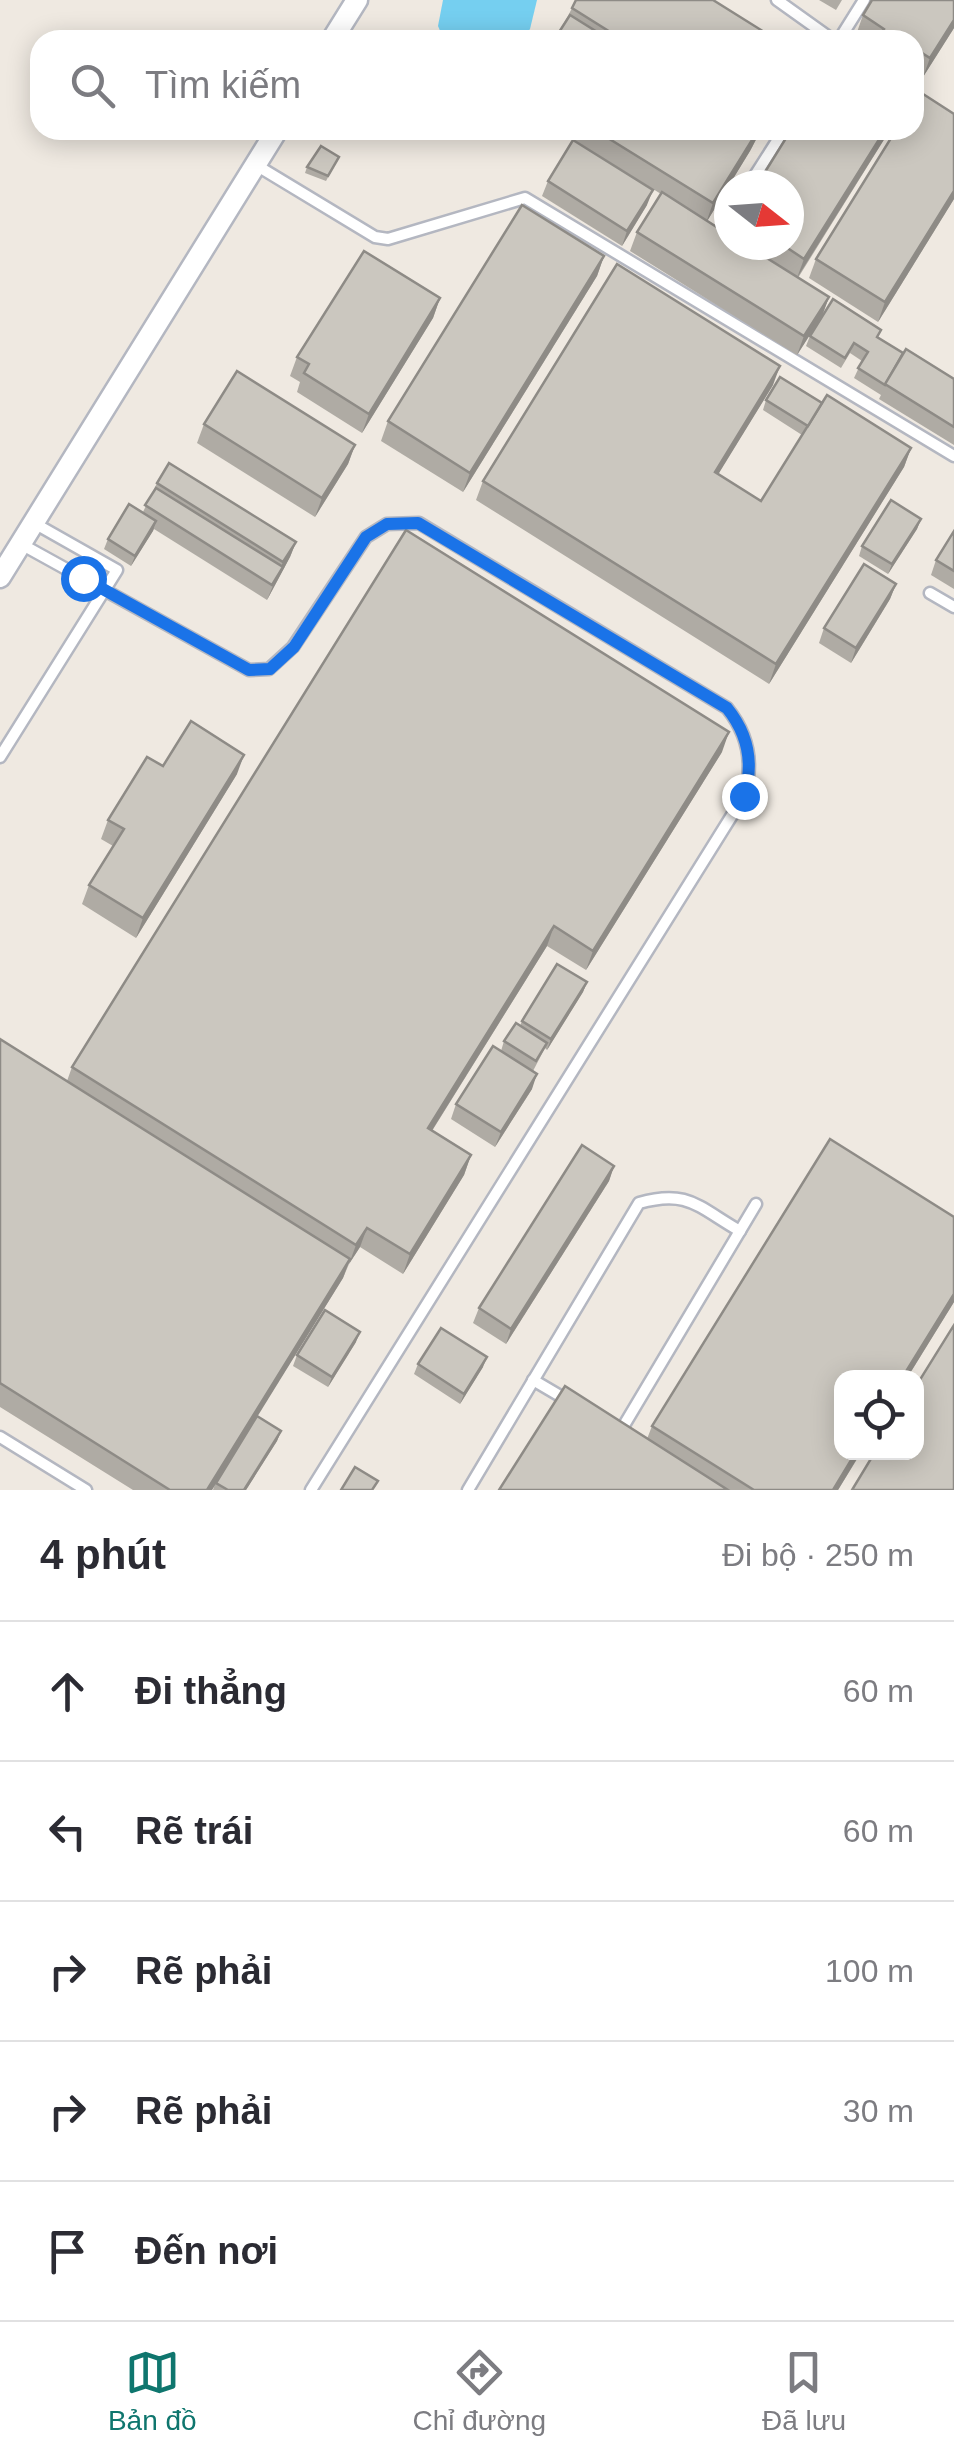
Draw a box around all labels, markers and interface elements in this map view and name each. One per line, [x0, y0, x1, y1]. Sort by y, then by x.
search box [30, 30, 924, 140]
icon: search [65, 58, 120, 113]
text: Tìm kiếm [145, 64, 301, 106]
north arrow [714, 170, 804, 260]
route start [61, 556, 107, 602]
route end [722, 774, 768, 820]
map controls [834, 1370, 924, 1460]
button: locate [834, 1370, 924, 1460]
text: 4 phút [40, 1531, 166, 1578]
text: Đi bộ · 250 m [722, 1537, 914, 1573]
icon: ahead [40, 1664, 95, 1719]
text: Đi thẳng [135, 1670, 287, 1712]
text: 60 m [843, 1673, 914, 1709]
icon: left [40, 1804, 95, 1859]
text: Rẽ trái [135, 1810, 253, 1852]
text: 60 m [843, 1813, 914, 1849]
icon: right [40, 1944, 95, 1999]
text: Rẽ phải [135, 1950, 272, 1992]
text: 100 m [825, 1953, 914, 1989]
icon: right [40, 2084, 95, 2139]
text: Rẽ phải [135, 2090, 272, 2132]
text: 30 m [843, 2093, 914, 2129]
icon: arrive [40, 2224, 95, 2279]
text: Đến nơi [135, 2230, 278, 2272]
tab: Bản đồ [108, 2345, 197, 2437]
tab: Chỉ đường [412, 2345, 546, 2437]
tab: Đã lưu [762, 2345, 846, 2437]

